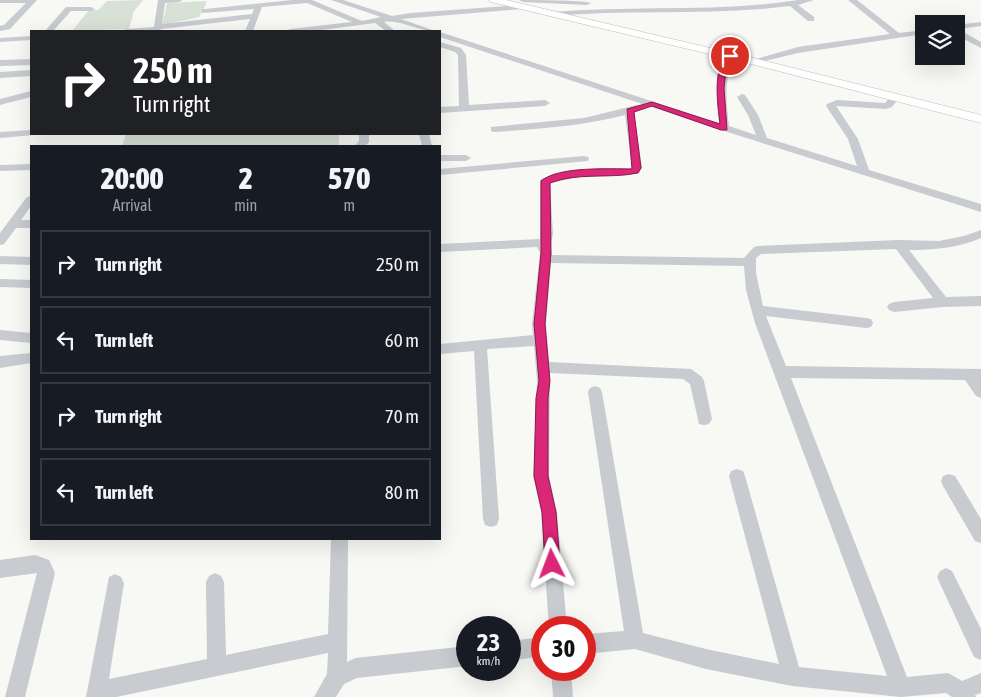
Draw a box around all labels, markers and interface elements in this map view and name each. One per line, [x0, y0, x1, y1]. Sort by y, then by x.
map controls [915, 15, 965, 65]
button: layers [915, 15, 965, 65]
pin [709, 35, 751, 77]
icon: arrive [716, 42, 744, 70]
icon: right [50, 50, 115, 115]
text: 250 m [133, 50, 212, 90]
text: Turn right [133, 91, 210, 117]
text: 20:00 [101, 161, 164, 195]
text: 2 [239, 161, 253, 195]
text: 570 [328, 161, 370, 195]
text: Arrival [113, 196, 152, 214]
text: min [234, 196, 257, 214]
text: m [343, 196, 355, 214]
icon: right [52, 250, 80, 278]
text: Turn right [95, 253, 162, 275]
text: 250 m [376, 253, 419, 275]
icon: left [52, 326, 80, 354]
text: Turn left [95, 329, 153, 351]
text: 60 m [385, 329, 419, 351]
icon: right [52, 402, 80, 430]
text: Turn right [95, 405, 162, 427]
text: 70 m [385, 405, 419, 427]
icon: left [52, 478, 80, 506]
text: Turn left [95, 481, 153, 503]
text: 80 m [385, 481, 419, 503]
position arrow [525, 537, 577, 589]
speed limit sign: 30 [531, 616, 596, 681]
text: 23 [477, 628, 500, 656]
text: km/h [477, 654, 500, 668]

